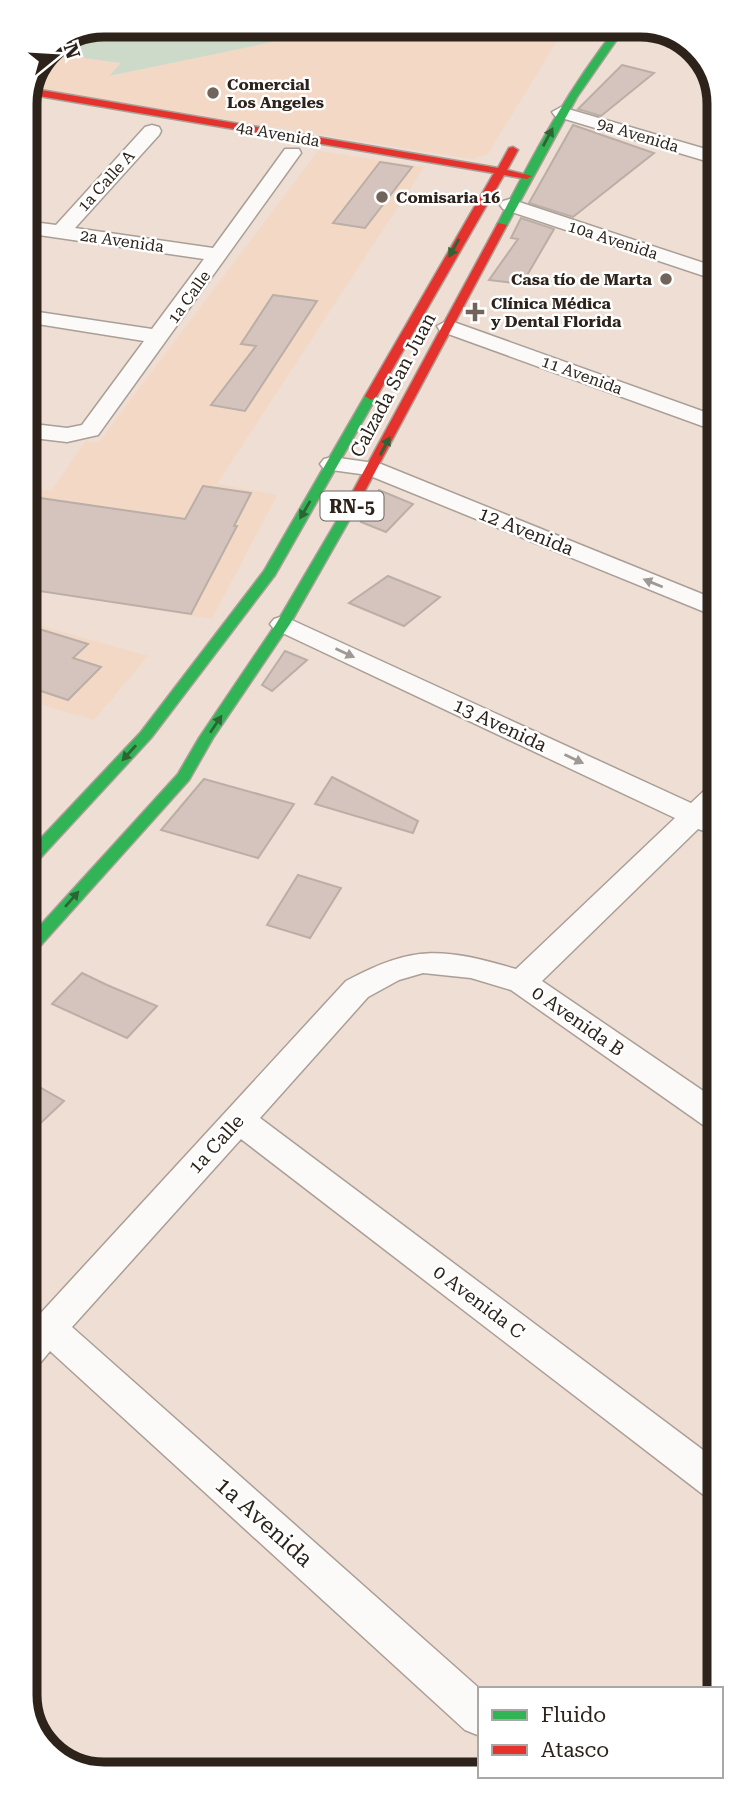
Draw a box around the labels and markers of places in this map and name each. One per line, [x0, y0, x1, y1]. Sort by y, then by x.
place label: Comercial Los Angeles [227, 75, 324, 112]
marker: Comercial Los Angeles [205, 85, 221, 101]
place label: Comisaria 16 [396, 188, 500, 207]
marker: Comisaria 16 [374, 189, 390, 205]
place label: Casa tío de Marta [511, 270, 653, 289]
marker: Casa tío de Marta [658, 271, 674, 287]
place label: Clínica Médica y Dental Florida [491, 294, 622, 331]
marker: Clínica Médica y Dental Florida [465, 302, 485, 322]

